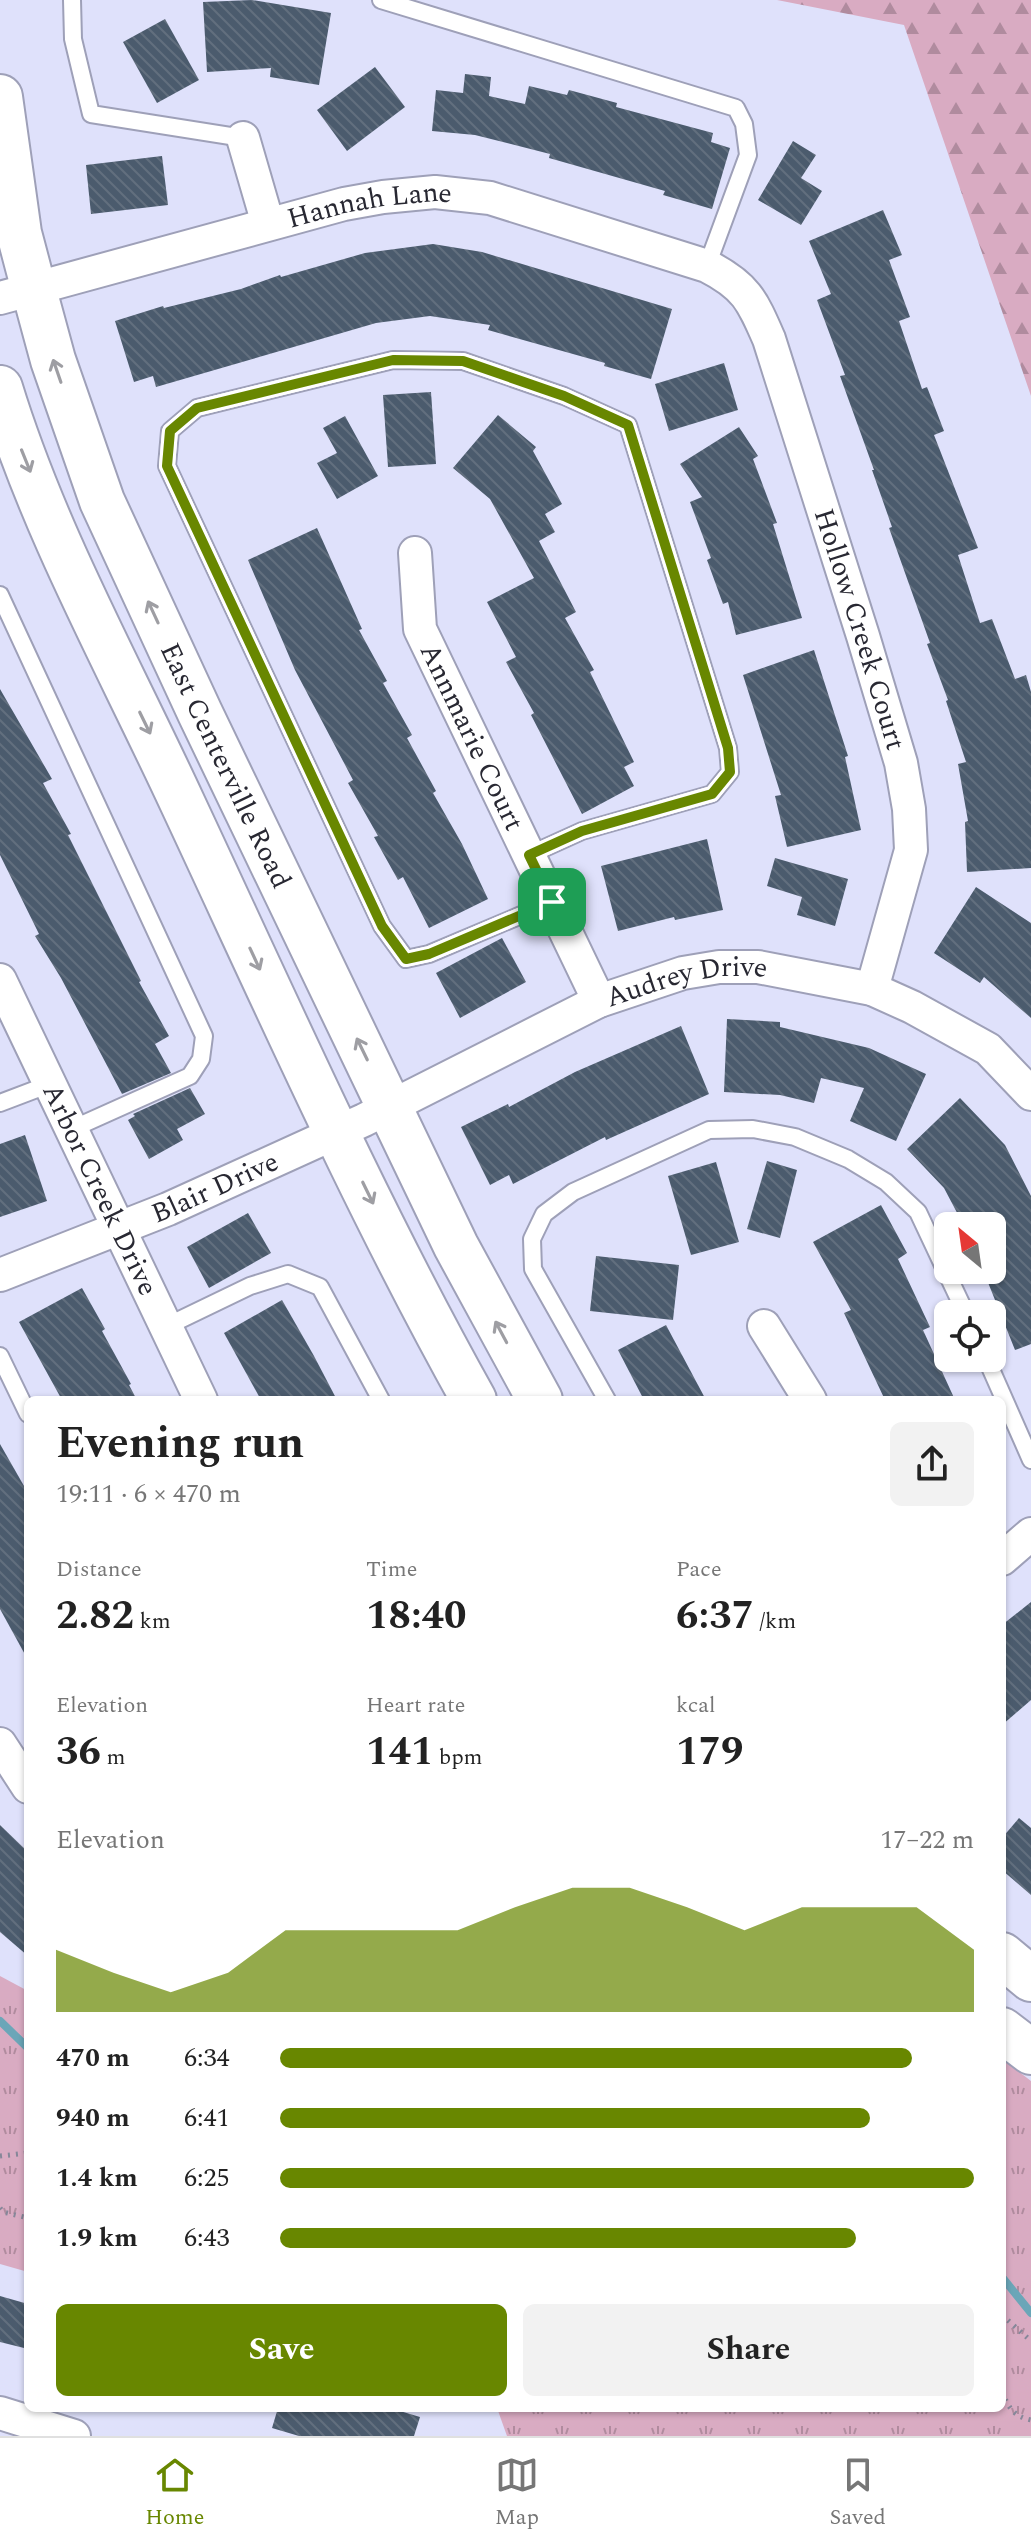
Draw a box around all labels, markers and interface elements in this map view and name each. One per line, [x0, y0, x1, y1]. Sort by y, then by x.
street label: Hannah Lane [282, 170, 454, 240]
one-way arrow [49, 359, 63, 384]
one-way arrow [20, 448, 34, 473]
street label: Hollow Creek Court [802, 503, 917, 755]
one-way arrow [145, 600, 160, 625]
street label: East Centerville Road [149, 635, 303, 896]
street label: Annmarie Court [408, 636, 536, 838]
one-way arrow [138, 711, 153, 735]
pin [518, 868, 586, 936]
icon: arrive [530, 880, 574, 924]
street label: Audrey Drive [600, 945, 771, 1019]
one-way arrow [248, 946, 263, 970]
one-way arrow [354, 1037, 369, 1061]
street label: Arbor Creek Drive [31, 1076, 169, 1303]
street label: Blair Drive [145, 1140, 286, 1235]
one-way arrow [361, 1180, 376, 1204]
north arrow [934, 1212, 1006, 1284]
map controls [934, 1212, 1006, 1372]
button: locate [934, 1300, 1006, 1372]
one-way arrow [493, 1321, 509, 1345]
text: Evening run [56, 1410, 304, 1477]
button: share [890, 1422, 974, 1506]
text: 19:11 · 6 × 470 m [56, 1474, 241, 1514]
text: Distance [56, 1553, 142, 1586]
text: Time [366, 1553, 417, 1586]
text: Pace [676, 1553, 722, 1586]
text: 2.82 [56, 1586, 134, 1647]
text: 18:40 [366, 1586, 466, 1647]
text: 6:37 [676, 1586, 754, 1647]
text: km [134, 1605, 171, 1638]
text: /km [754, 1605, 796, 1638]
text: Elevation [56, 1689, 148, 1722]
text: Heart rate [366, 1689, 466, 1722]
text: kcal [676, 1689, 716, 1722]
text: 36 [56, 1722, 101, 1783]
text: 141 [366, 1722, 433, 1783]
text: 179 [676, 1722, 743, 1783]
text: m [101, 1741, 125, 1774]
text: bpm [433, 1741, 483, 1774]
text: Elevation [56, 1820, 165, 1860]
text: 17–22 m [880, 1820, 974, 1860]
text: 470 m [56, 2038, 130, 2078]
text: 6:34 [184, 2038, 230, 2078]
text: 940 m [56, 2098, 130, 2138]
text: 6:41 [184, 2098, 230, 2138]
text: 1.4 km [56, 2158, 138, 2198]
text: 6:25 [184, 2158, 230, 2198]
text: 1.9 km [56, 2218, 138, 2258]
text: 6:43 [184, 2218, 230, 2258]
button: Save [56, 2304, 507, 2396]
button: Share [523, 2304, 974, 2396]
tab: Home [145, 2453, 204, 2534]
tab: Map [495, 2453, 539, 2534]
tab: Saved [829, 2453, 886, 2534]

